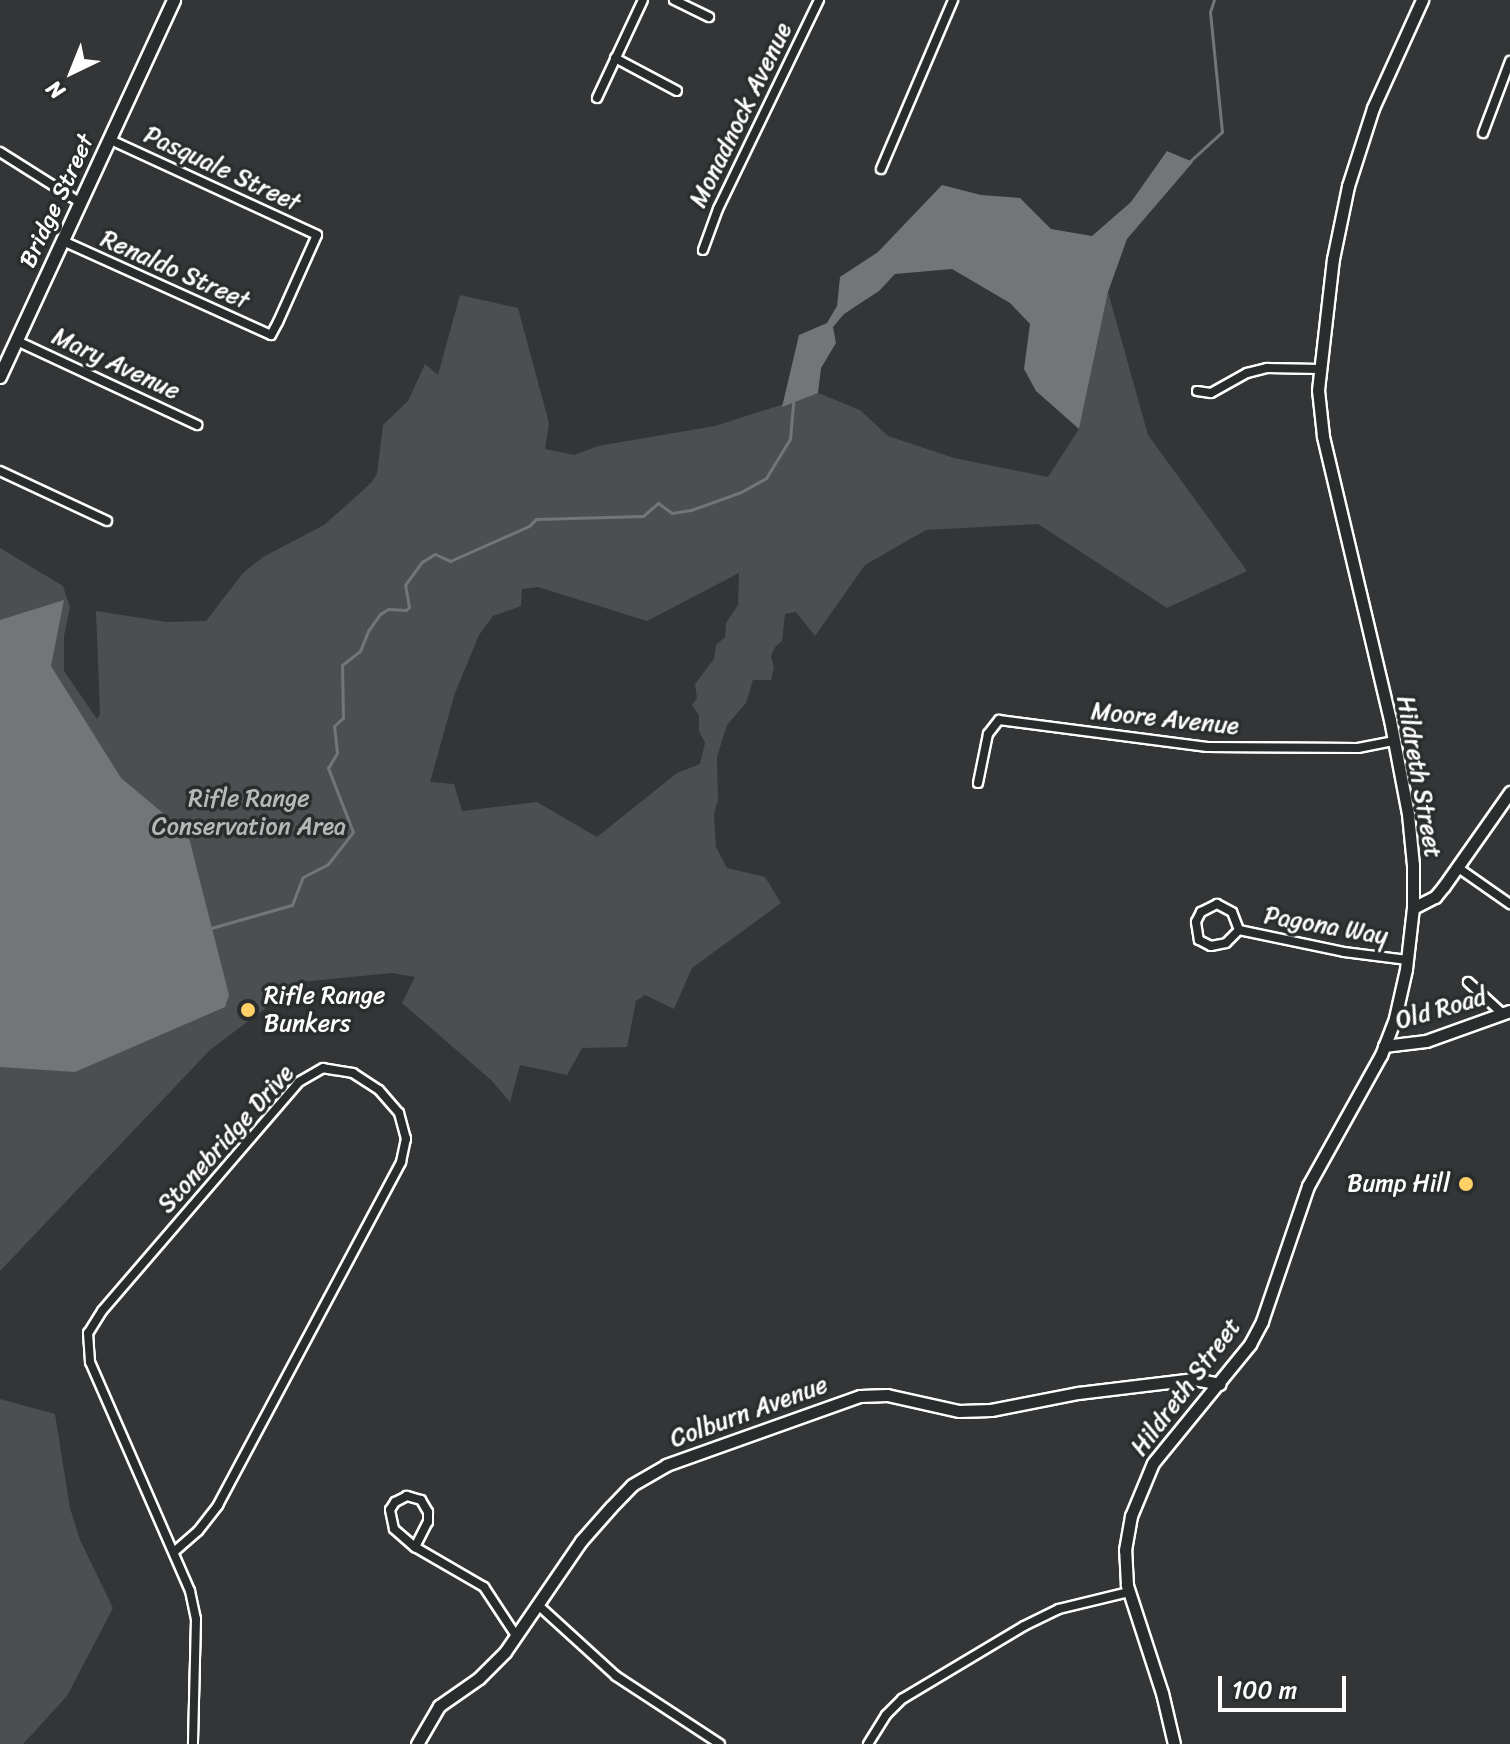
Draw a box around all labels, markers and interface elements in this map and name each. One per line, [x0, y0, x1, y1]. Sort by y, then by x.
street label: Monadnock Avenue [684, 18, 798, 212]
north arrow [32, 32, 112, 112]
text: N [36, 70, 74, 109]
street label: Pasquale Street [139, 120, 305, 218]
street label: Bridge Street [13, 129, 101, 273]
street label: Renaldo Street [96, 224, 254, 316]
street label: Mary Avenue [48, 322, 184, 406]
street label: Hildreth Street [1391, 694, 1447, 860]
street label: Moore Avenue [1090, 697, 1240, 741]
park label: Rifle Range Conservation Area [151, 785, 347, 841]
street label: Pagona Way [1262, 901, 1390, 951]
place label: Rifle Range Bunkers [264, 982, 385, 1038]
street label: Old Road [1392, 982, 1490, 1036]
marker: Rifle Range Bunkers [239, 1001, 257, 1019]
street label: Stonebridge Drive [152, 1059, 300, 1219]
place label: Bump Hill [1347, 1170, 1450, 1198]
marker: Bump Hill [1457, 1175, 1475, 1193]
street label: Hildreth Street [1125, 1313, 1247, 1461]
street label: Colburn Avenue [666, 1370, 832, 1454]
scale bar [1222, 1660, 1350, 1710]
text: 100 m [1232, 1669, 1297, 1711]

